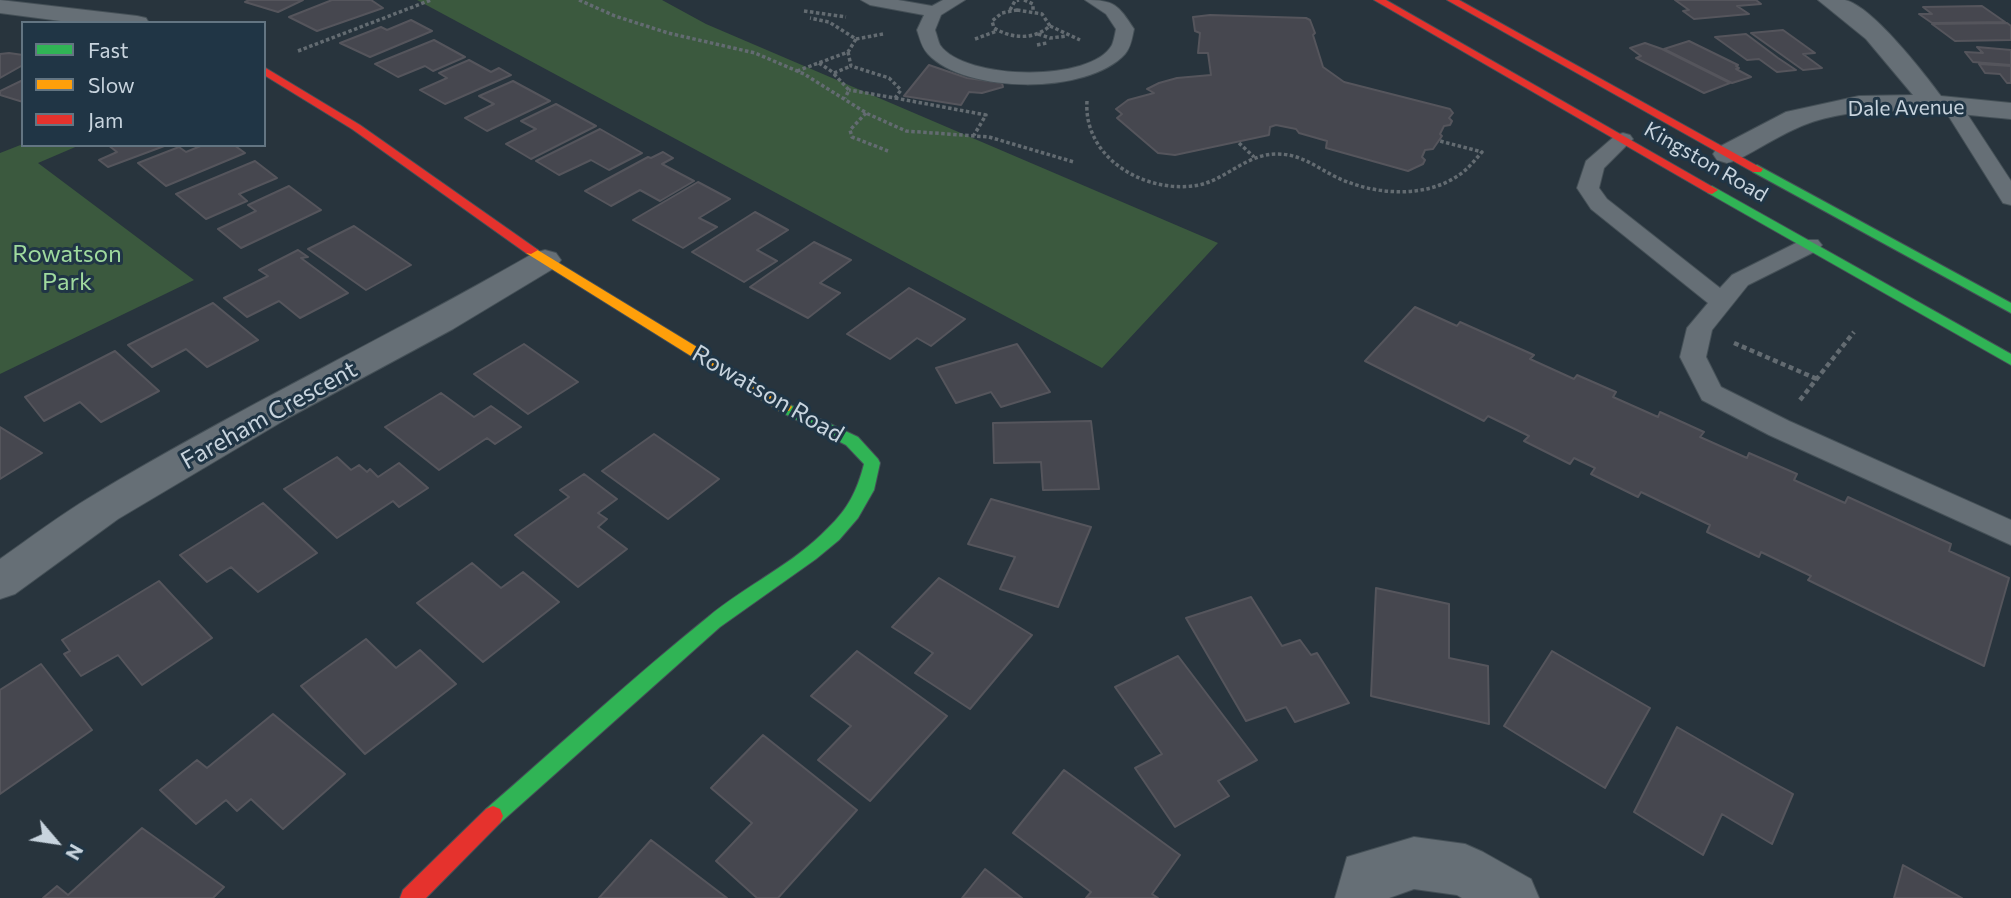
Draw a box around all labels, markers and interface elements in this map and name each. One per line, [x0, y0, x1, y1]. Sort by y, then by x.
legend [21, 21, 266, 147]
text: Fast [88, 37, 129, 62]
text: Slow [88, 72, 135, 97]
street label: Dale Avenue [1847, 94, 1965, 122]
text: Jam [88, 107, 123, 132]
street label: Kingston Road [1640, 116, 1772, 208]
park label: Rowatson Park [12, 240, 122, 296]
street label: Rowatson Road [687, 339, 849, 449]
street label: Fareham Crescent [176, 355, 362, 475]
north arrow [21, 807, 91, 877]
text: N [61, 841, 88, 864]

